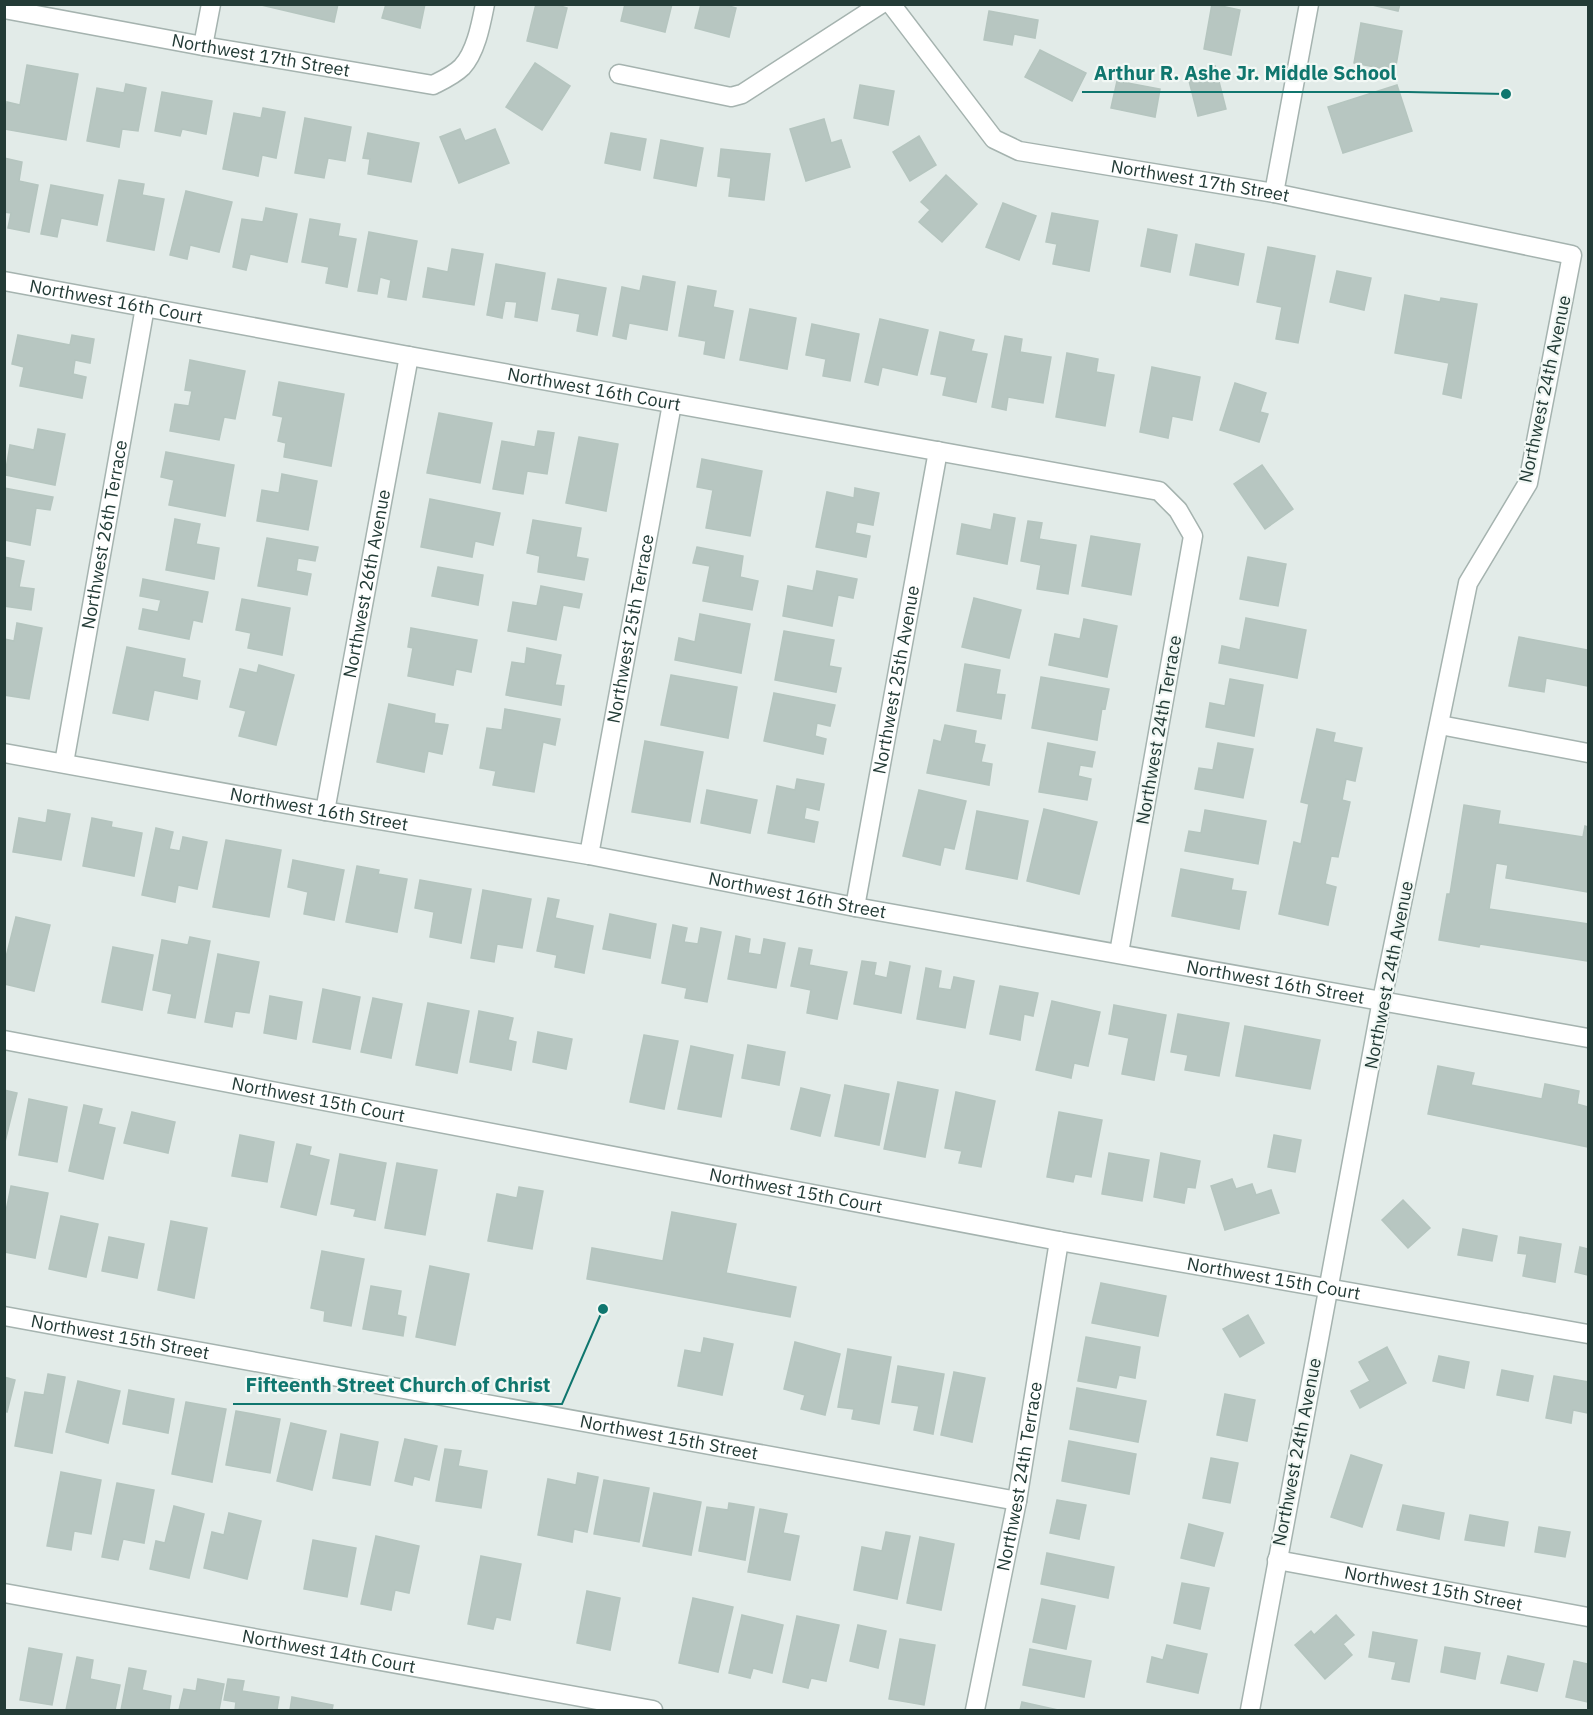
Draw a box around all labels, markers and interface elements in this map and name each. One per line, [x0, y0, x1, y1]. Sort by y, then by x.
street label: Northwest 17th Street [170, 28, 352, 82]
callout: Arthur R. Ashe Jr. Middle School [1082, 54, 1408, 92]
text: Arthur R. Ashe Jr. Middle School [1094, 59, 1396, 86]
street label: Northwest 17th Street [1109, 154, 1292, 207]
street label: Northwest 16th Court [28, 274, 205, 329]
street label: Northwest 24th Avenue [1513, 293, 1576, 485]
street label: Northwest 16th Court [506, 362, 683, 416]
street label: Northwest 26th Terrace [76, 438, 132, 631]
street label: Northwest 26th Avenue [338, 487, 395, 680]
street label: Northwest 25th Terrace [601, 532, 659, 725]
street label: Northwest 25th Avenue [867, 583, 924, 776]
street label: Northwest 24th Terrace [1131, 633, 1186, 826]
street label: Northwest 16th Street [228, 782, 410, 836]
street label: Northwest 16th Street [706, 867, 888, 923]
street label: Northwest 24th Avenue [1359, 879, 1418, 1071]
street label: Northwest 16th Street [1185, 954, 1367, 1009]
street label: Northwest 15th Court [230, 1072, 407, 1127]
street label: Northwest 15th Court [707, 1163, 884, 1218]
street label: Northwest 15th Court [1185, 1252, 1362, 1305]
street label: Northwest 15th Street [29, 1309, 211, 1364]
street label: Northwest 24th Avenue [1267, 1356, 1326, 1548]
callout: Fifteenth Street Church of Christ [233, 1366, 562, 1404]
text: Fifteenth Street Church of Christ [245, 1371, 551, 1398]
street label: Northwest 24th Terrace [991, 1380, 1047, 1573]
street label: Northwest 15th Street [578, 1409, 760, 1464]
street label: Northwest 15th Street [1343, 1561, 1524, 1616]
street label: Northwest 14th Court [240, 1624, 417, 1678]

